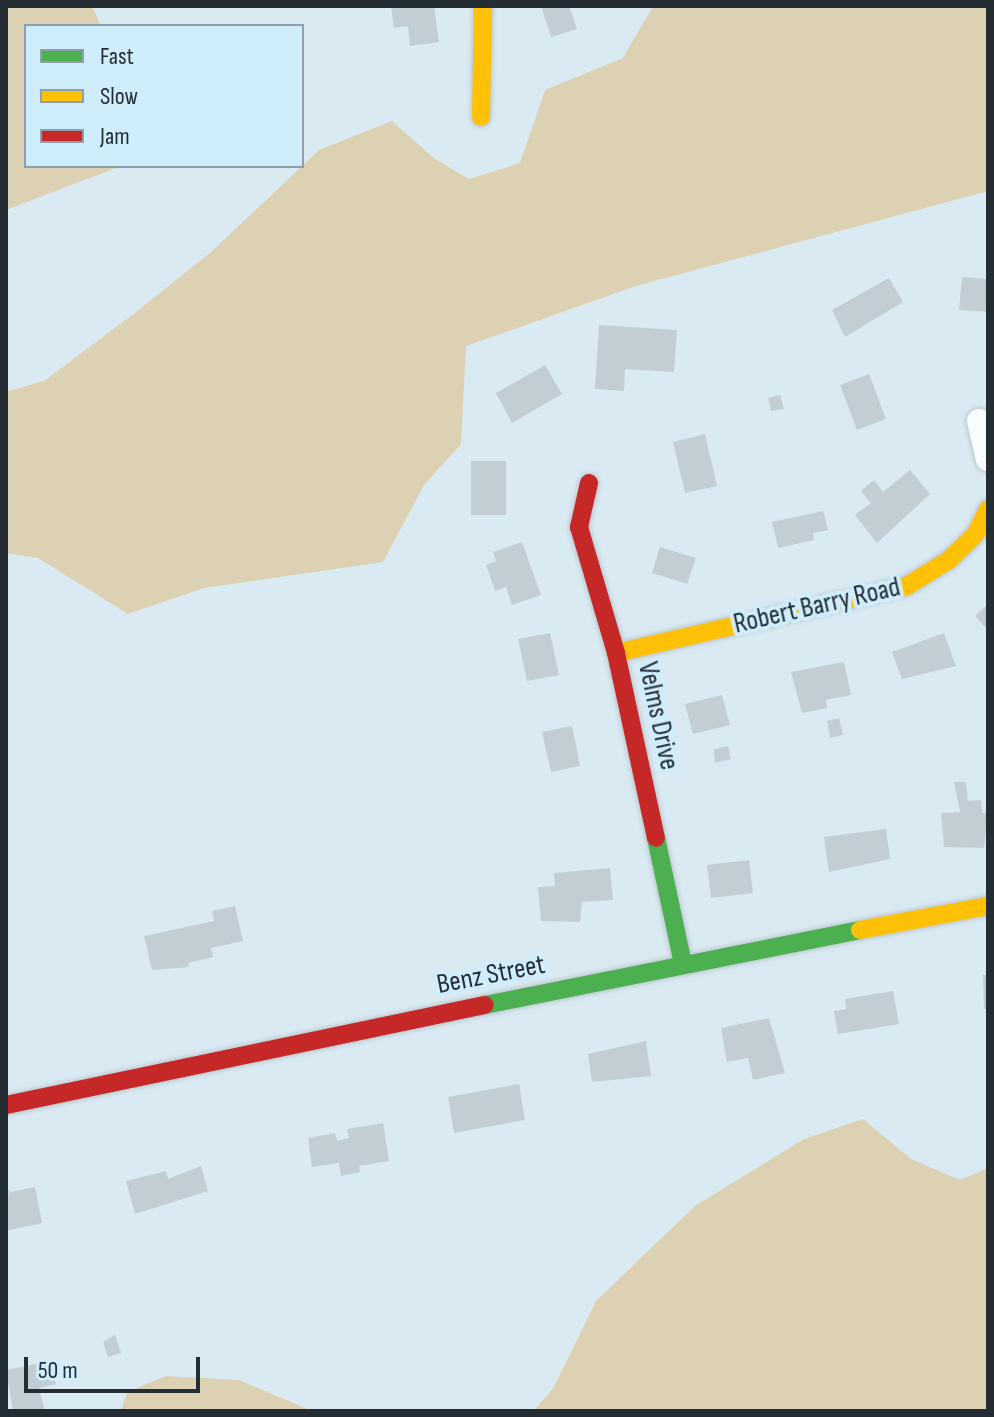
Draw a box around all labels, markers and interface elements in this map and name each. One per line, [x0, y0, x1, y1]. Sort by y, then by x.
legend [24, 24, 304, 168]
text: Fast [100, 42, 134, 71]
text: Slow [100, 82, 138, 111]
text: Jam [100, 122, 130, 151]
street label: Robert Barry Road [730, 571, 904, 641]
street label: Velms Drive [630, 659, 686, 773]
street label: Benz Street [434, 948, 548, 1002]
scale bar [28, 1341, 204, 1391]
text: 50 m [38, 1356, 78, 1385]

